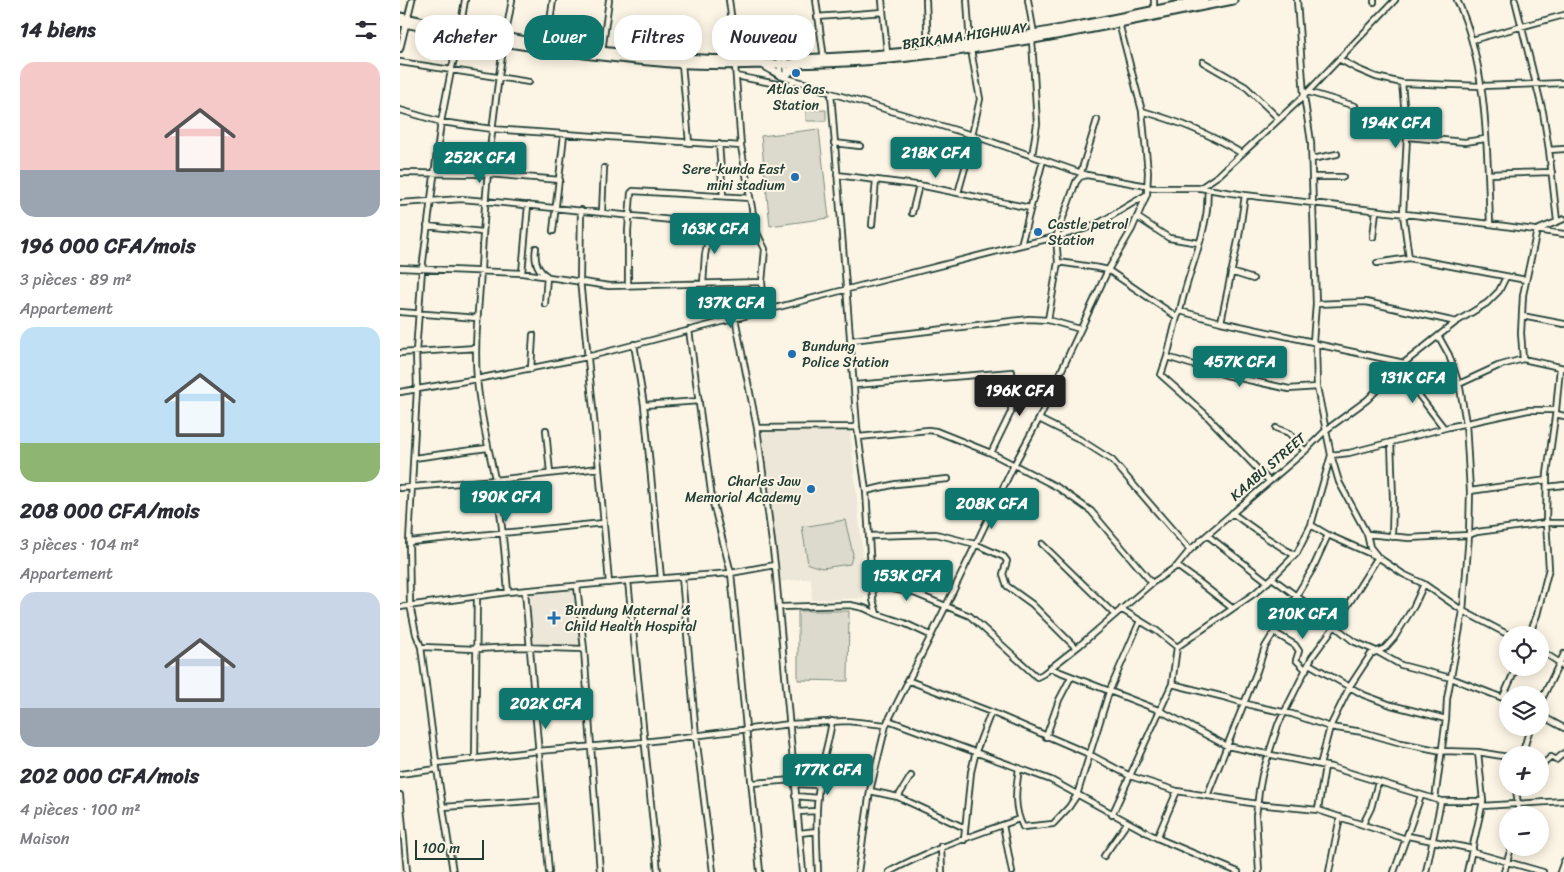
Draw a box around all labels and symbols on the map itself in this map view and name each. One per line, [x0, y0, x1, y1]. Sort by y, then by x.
street label: BRIKAMA HIGHWAY [901, 15, 1030, 57]
marker: Atlas Gas Station [790, 67, 802, 79]
place label: Atlas Gas Station [766, 77, 826, 118]
pin: 194K CFA [1344, 106, 1448, 149]
pin: 218K CFA [884, 136, 988, 179]
pin: 252K CFA [428, 142, 532, 184]
place label: Sere-kunda East mini stadium [682, 157, 786, 198]
marker: Sere-kunda East mini stadium [789, 171, 801, 183]
pin: 163K CFA [663, 212, 767, 255]
place label: Castle petrol Station [1048, 212, 1129, 253]
marker: Castle petrol Station [1032, 226, 1044, 238]
pin: 137K CFA [679, 286, 783, 329]
place label: Bundung Police Station [802, 334, 889, 375]
pin: 457K CFA [1188, 346, 1292, 388]
marker: Bundung Police Station [786, 348, 798, 360]
pin: 131K CFA [1361, 362, 1465, 404]
pin: 196K CFA [968, 374, 1072, 417]
street label: KAABU STREET [1224, 426, 1313, 507]
place label: Charles Jaw Memorial Academy [685, 469, 802, 510]
pin: 190K CFA [454, 480, 558, 523]
marker: Charles Jaw Memorial Academy [805, 483, 817, 495]
pin: 208K CFA [940, 488, 1044, 530]
pin: 153K CFA [855, 560, 959, 602]
place label: Bundung Maternal & Child Health Hospital [565, 598, 698, 639]
pin: 210K CFA [1251, 598, 1355, 640]
marker: Bundung Maternal & Child Health Hospital [547, 611, 561, 625]
pin: 202K CFA [494, 688, 598, 730]
pin: 177K CFA [776, 754, 880, 796]
scale bar [415, 837, 484, 860]

